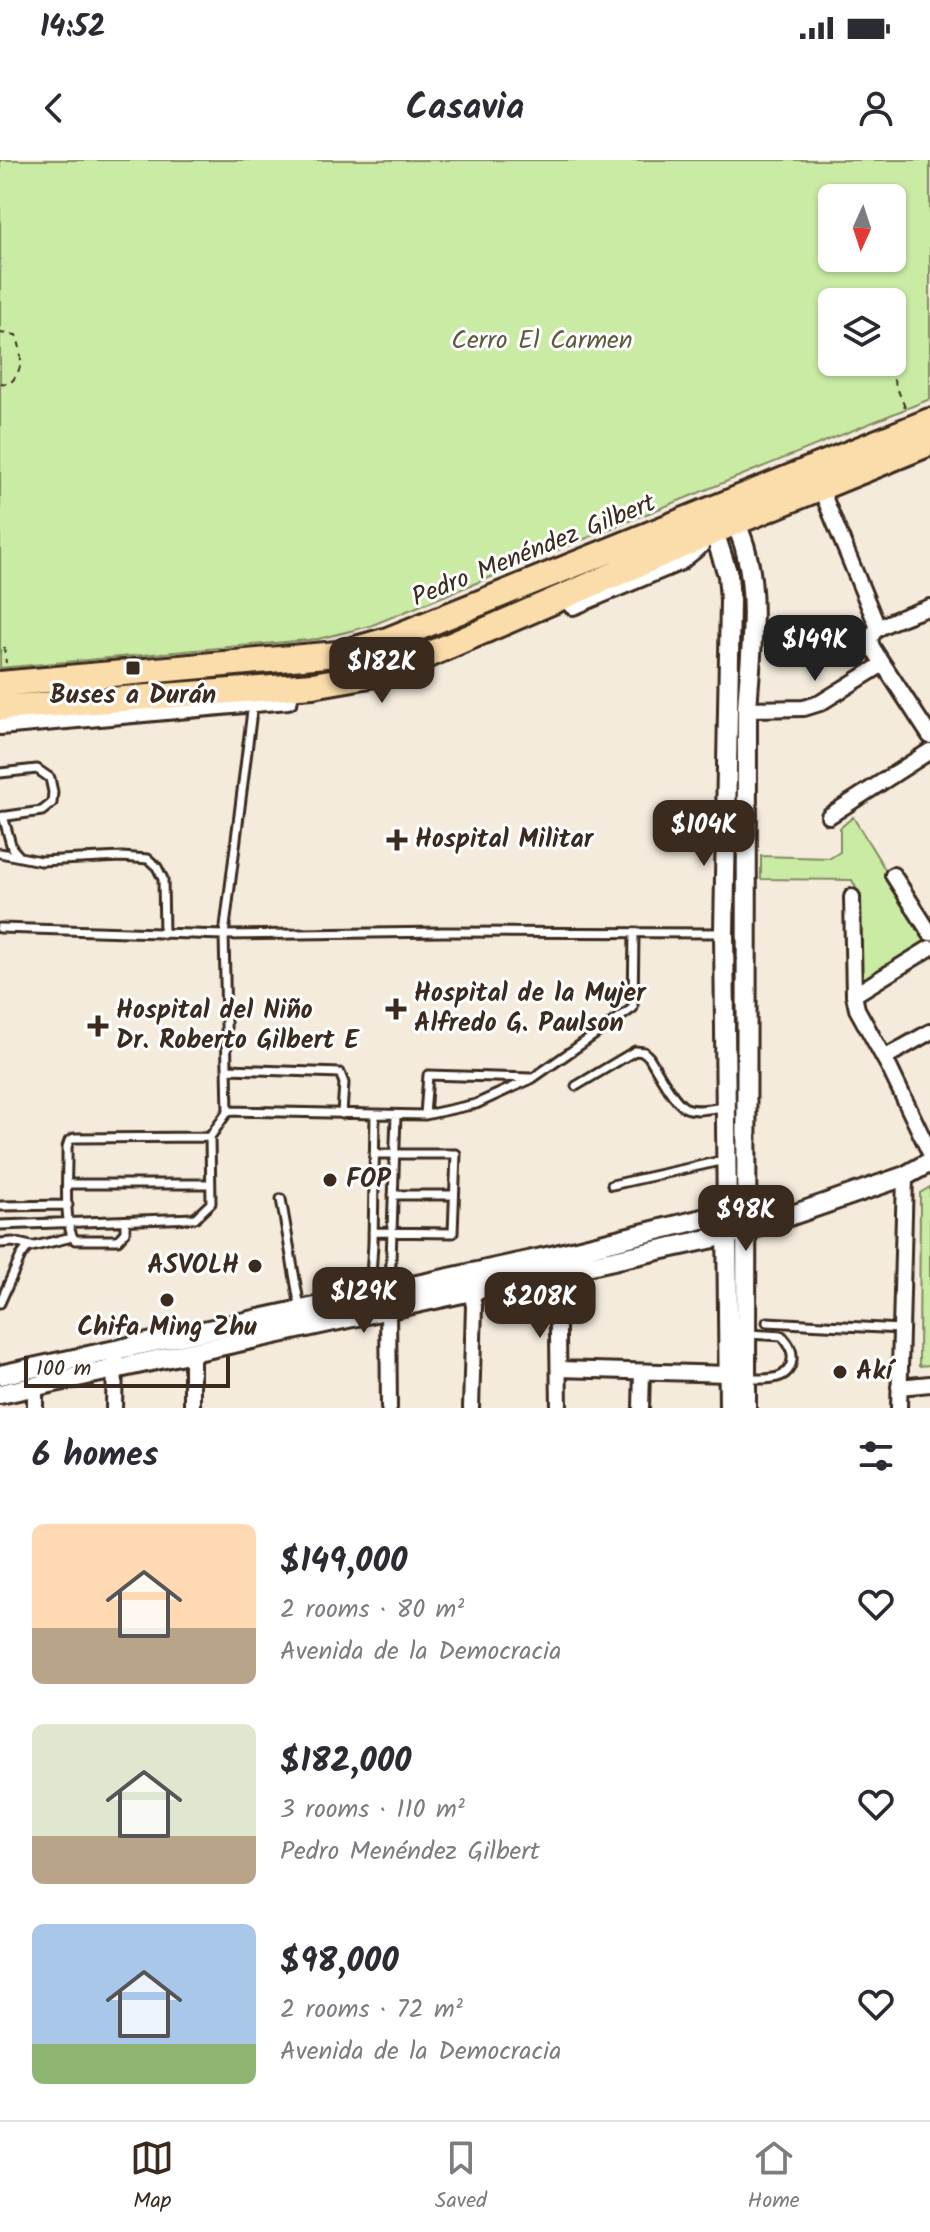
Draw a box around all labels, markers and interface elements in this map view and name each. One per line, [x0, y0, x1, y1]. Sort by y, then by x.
text: 14:52 [40, 4, 105, 52]
text: Casavia [406, 80, 524, 137]
icon: back [32, 86, 76, 130]
icon: person [854, 86, 898, 130]
north arrow [818, 184, 906, 272]
map controls [818, 184, 906, 376]
button: layers [818, 288, 906, 376]
park label: Cerro El Carmen [451, 320, 633, 362]
street label: Pedro Menéndez Gilbert [406, 482, 663, 619]
pin: $149K [759, 615, 871, 683]
text: $149K [782, 620, 848, 662]
pin: $182K [326, 637, 438, 705]
text: $182K [347, 642, 417, 684]
marker: Buses a Durán [124, 659, 142, 677]
place label: Buses a Durán [50, 675, 216, 717]
pin: $104K [648, 800, 760, 868]
text: $104K [671, 805, 737, 847]
place label: Hospital Militar [415, 819, 595, 861]
marker: Hospital Militar [386, 829, 408, 851]
place label: Hospital de la Mujer Alfredo G. Paulson [414, 973, 647, 1045]
place label: Hospital del Niño Dr. Roberto Gilbert E [116, 990, 361, 1062]
marker: Hospital de la Mujer Alfredo G. Paulson [385, 998, 407, 1020]
marker: Hospital del Niño Dr. Roberto Gilbert E [87, 1015, 109, 1037]
place label: FOP [346, 1159, 392, 1201]
marker: FOP [321, 1171, 339, 1189]
pin: $98K [699, 1185, 793, 1253]
text: $98K [716, 1190, 776, 1232]
place label: ASVOLH [147, 1245, 239, 1287]
marker: ASVOLH [246, 1257, 264, 1275]
pin: $129K [308, 1267, 420, 1335]
text: $129K [330, 1272, 398, 1314]
pin: $208K [484, 1272, 596, 1340]
text: $208K [503, 1277, 577, 1319]
marker: Chifa Ming Zhu [158, 1291, 176, 1309]
place label: Chifa Ming Zhu [77, 1307, 257, 1349]
place label: Akí [856, 1351, 896, 1393]
scale bar [24, 1352, 230, 1388]
text: 100 m [36, 1352, 91, 1387]
marker: Akí [831, 1363, 849, 1381]
text: 6 homes [32, 1429, 158, 1483]
icon: filters [854, 1434, 898, 1478]
text: $149,000 [280, 1535, 407, 1589]
icon: home [96, 1556, 192, 1652]
icon: heart [854, 1582, 898, 1626]
text: 2 rooms · 80 m² [280, 1589, 464, 1631]
text: Avenida de la Democracia [280, 1631, 561, 1673]
text: $182,000 [280, 1735, 412, 1789]
icon: home [96, 1756, 192, 1852]
icon: heart [854, 1782, 898, 1826]
text: 3 rooms · 110 m² [280, 1789, 465, 1831]
text: Pedro Menéndez Gilbert [280, 1831, 540, 1873]
text: $98,000 [280, 1935, 399, 1989]
icon: home [96, 1956, 192, 2052]
icon: heart [854, 1982, 898, 2026]
text: 2 rooms · 72 m² [280, 1989, 463, 2031]
text: Avenida de la Democracia [280, 2031, 561, 2073]
tab: Map [130, 2136, 174, 2219]
tab: Saved [435, 2136, 487, 2219]
tab: Home [748, 2136, 800, 2219]

